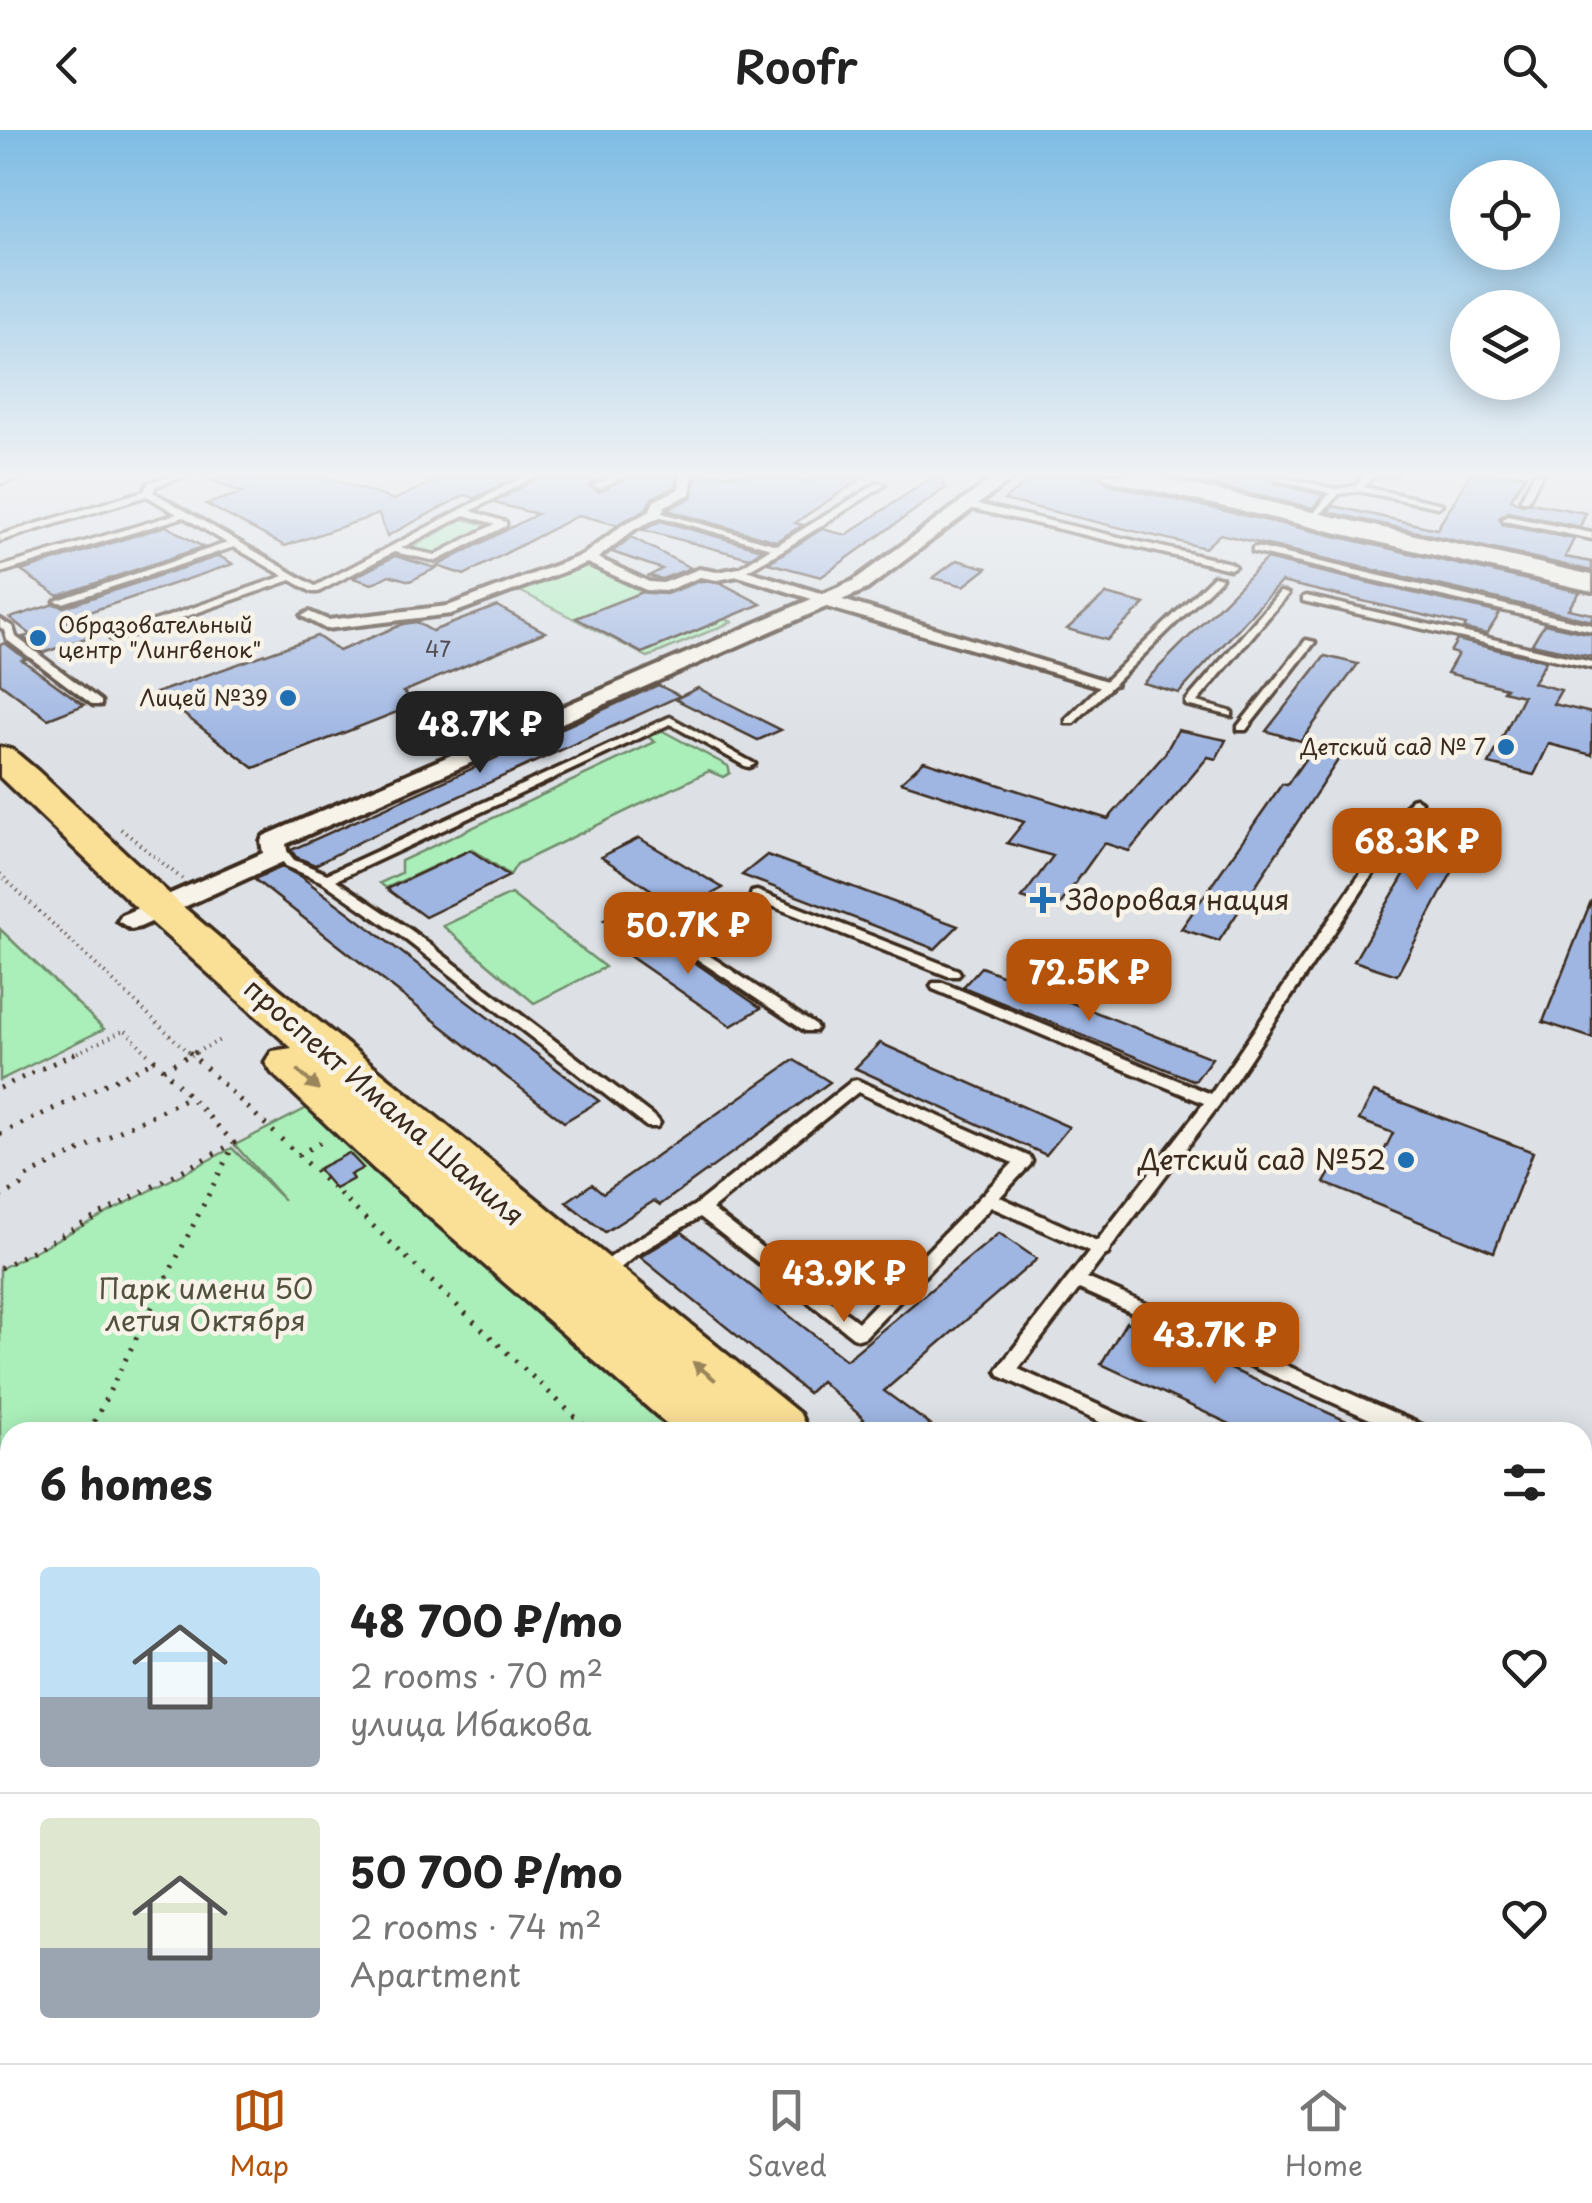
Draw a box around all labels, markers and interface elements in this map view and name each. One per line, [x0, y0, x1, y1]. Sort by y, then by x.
text: Roofr [734, 31, 858, 99]
icon: back [40, 38, 95, 93]
icon: search [1497, 38, 1552, 93]
map controls [1450, 160, 1560, 400]
button: locate [1450, 160, 1560, 270]
button: layers [1450, 290, 1560, 400]
place label: Образовательный центр "Лингвенок" [58, 607, 261, 665]
marker: Образовательный центр "Лингвенок" [27, 627, 49, 649]
house number: 47 [425, 631, 451, 664]
place label: Лицей №39 [139, 680, 268, 713]
marker: Лицей №39 [277, 687, 299, 709]
pin: 48.7K ₽ [388, 691, 572, 776]
text: 48.7K ₽ [418, 699, 542, 747]
place label: Детский сад № 7 [1300, 729, 1486, 762]
marker: Детский сад № 7 [1495, 736, 1517, 758]
pin: 68.3K ₽ [1325, 808, 1509, 893]
text: 68.3K ₽ [1355, 816, 1480, 864]
place label: Здоровая нация [1065, 877, 1290, 920]
marker: Здоровая нация [1030, 887, 1056, 913]
pin: 50.7K ₽ [596, 892, 780, 977]
text: 50.7K ₽ [626, 900, 750, 948]
pin: 72.5K ₽ [997, 939, 1181, 1024]
text: 72.5K ₽ [1028, 947, 1150, 995]
street label: проспект Имама Шамиля [235, 967, 535, 1235]
one-way arrow [295, 1068, 319, 1091]
place label: Детский сад №52 [1137, 1137, 1386, 1180]
marker: Детский сад №52 [1395, 1149, 1417, 1171]
pin: 43.9K ₽ [752, 1240, 936, 1325]
text: 43.9K ₽ [782, 1248, 906, 1296]
park label: Парк имени 50 летия Октября [99, 1266, 313, 1341]
pin: 43.7K ₽ [1123, 1302, 1307, 1387]
text: 43.7K ₽ [1153, 1310, 1277, 1358]
one-way arrow [691, 1361, 716, 1382]
text: 6 homes [40, 1451, 213, 1514]
icon: filters [1497, 1455, 1552, 1510]
text: 48 700 ₽/mo [350, 1588, 622, 1651]
icon: home [120, 1607, 240, 1727]
icon: heart [1497, 1640, 1552, 1695]
text: 2 rooms · 70 m² [350, 1651, 603, 1699]
text: улица Ибакова [350, 1699, 591, 1747]
text: 50 700 ₽/mo [350, 1839, 622, 1902]
icon: home [120, 1858, 240, 1978]
icon: heart [1497, 1891, 1552, 1946]
text: 2 rooms · 74 m² [350, 1902, 602, 1950]
text: Apartment [350, 1950, 521, 1998]
tab: Map [229, 2083, 289, 2186]
tab: Saved [747, 2083, 827, 2186]
tab: Home [1285, 2083, 1363, 2186]

